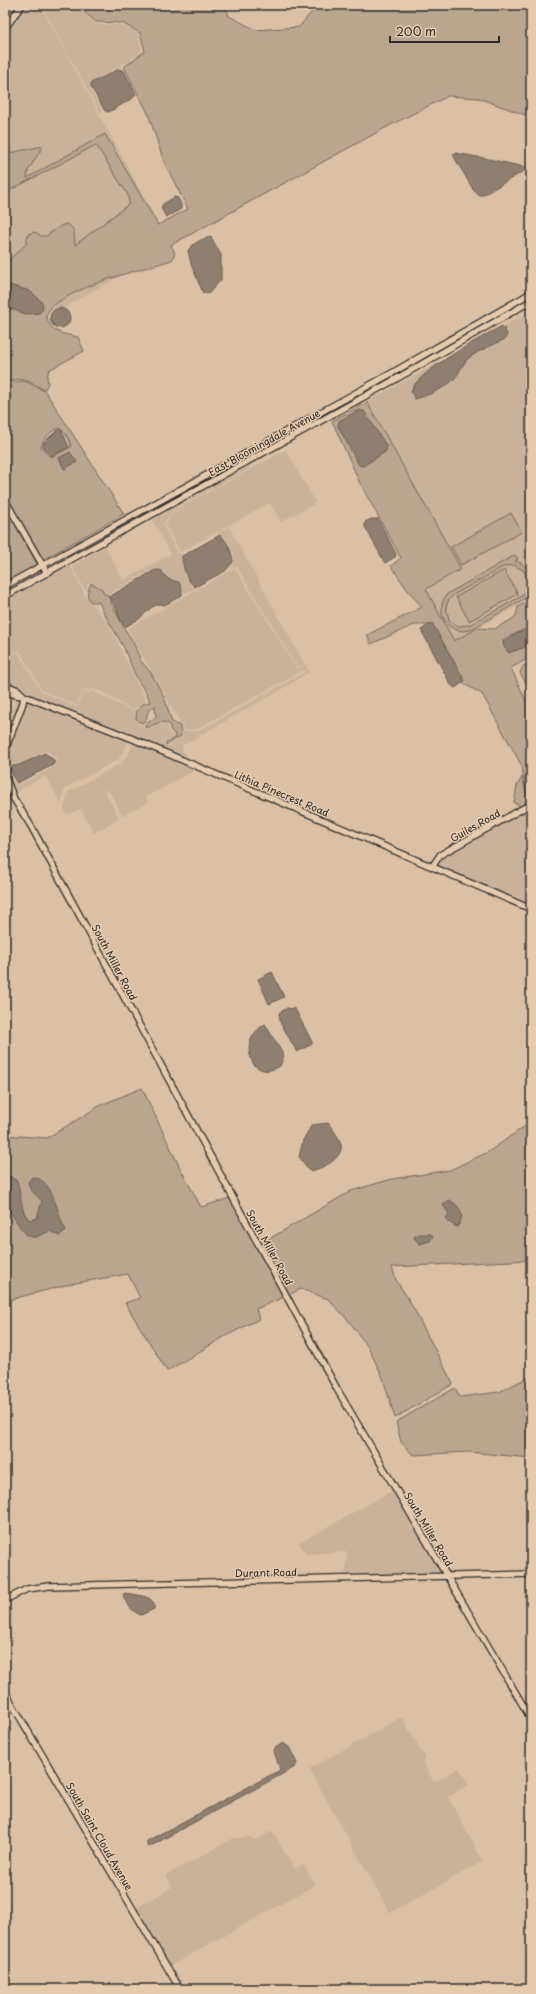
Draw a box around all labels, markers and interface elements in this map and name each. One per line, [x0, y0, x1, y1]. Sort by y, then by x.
scale bar [390, 18, 499, 44]
text: 200 m [396, 22, 436, 40]
street label: East Bloomingdale Avenue [205, 405, 323, 479]
street label: Lithia Pinecrest Road [232, 766, 332, 820]
street label: Guiles Road [447, 805, 503, 845]
street label: South Miller Road [89, 921, 141, 1003]
street label: South Miller Road [243, 1207, 297, 1288]
street label: South Miller Road [401, 1489, 457, 1569]
street label: Durant Road [235, 1564, 297, 1580]
street label: South Saint Cloud Avenue [63, 1779, 137, 1893]

